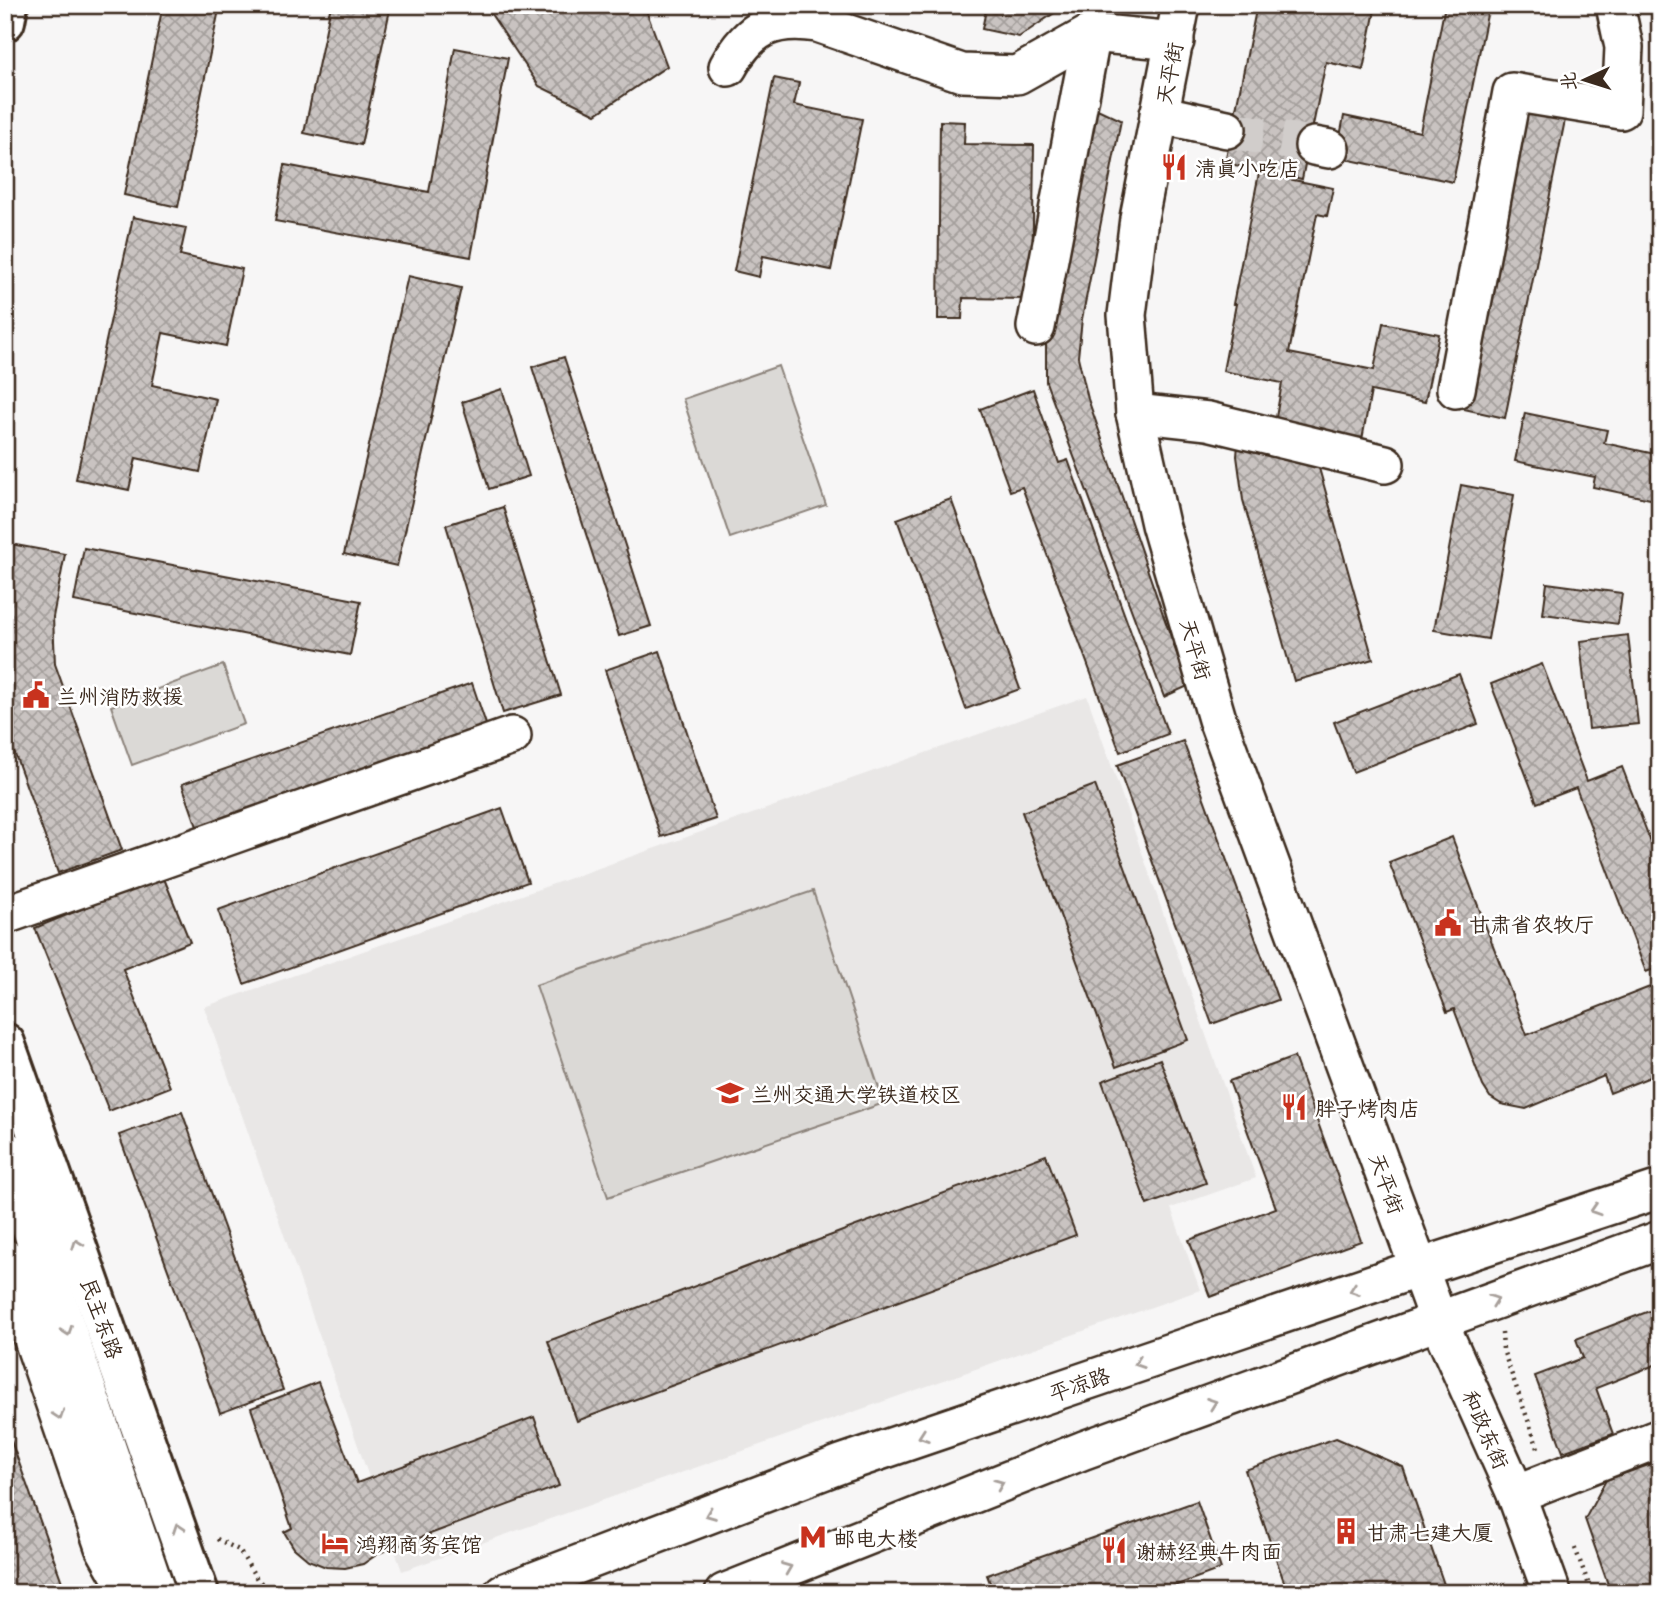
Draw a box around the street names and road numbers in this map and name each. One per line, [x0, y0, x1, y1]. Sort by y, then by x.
street label: 天平街 [1146, 39, 1190, 107]
street label: 天平街 [1173, 614, 1221, 684]
street label: 天平街 [1362, 1148, 1414, 1218]
street label: 民主东路 [74, 1273, 132, 1363]
street label: 平凉路 [1044, 1358, 1114, 1408]
street label: 和政东街 [1455, 1384, 1519, 1474]

